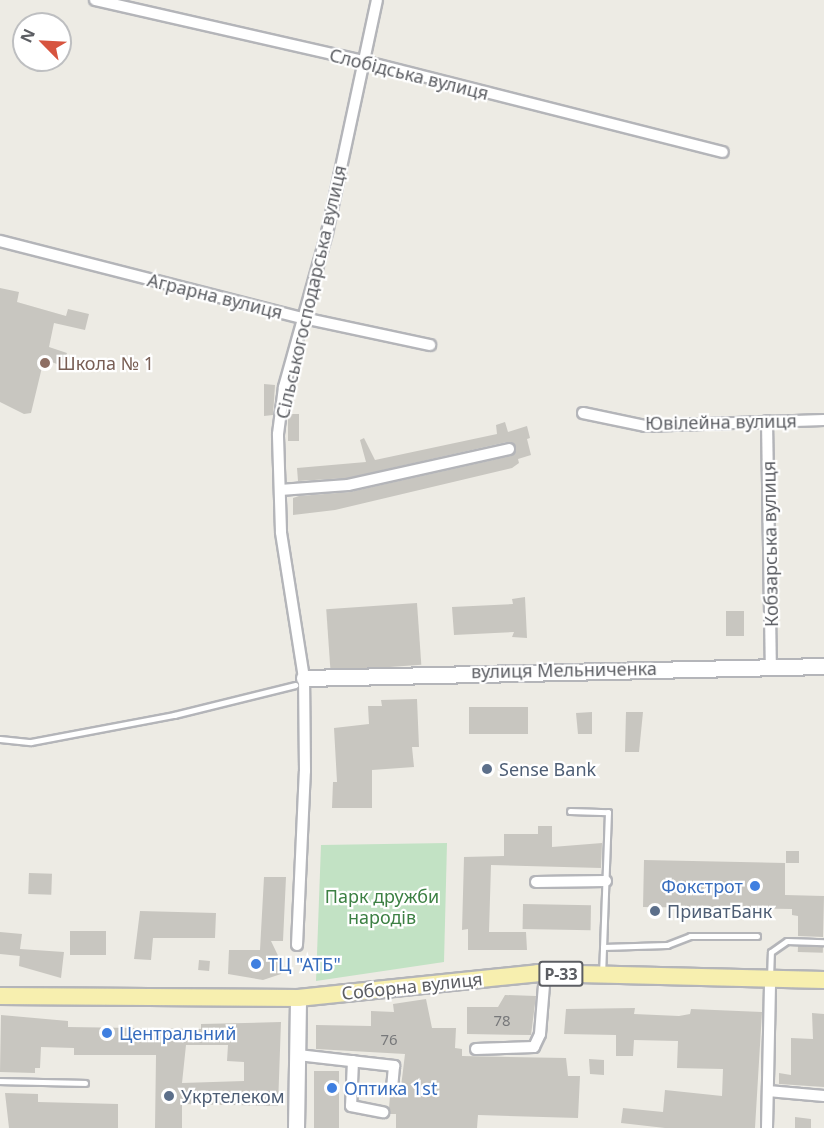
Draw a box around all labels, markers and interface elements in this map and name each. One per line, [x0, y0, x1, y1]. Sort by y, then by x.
north arrow [12, 12, 72, 72]
text: N [15, 25, 40, 46]
street label: Слобідська вулиця [327, 44, 491, 104]
street label: Сільськогосподарська вулиця [271, 163, 351, 421]
street label: Аграрна вулиця [145, 269, 285, 323]
place label: Школа № 1 [57, 352, 154, 374]
marker: Школа № 1 [38, 356, 52, 370]
street label: Ювілейна вулиця [645, 410, 797, 434]
street label: Кобзарська вулиця [758, 461, 782, 627]
street label: вулиця Мельниченка [471, 658, 657, 682]
place label: Sense Bank [499, 758, 596, 780]
marker: Sense Bank [480, 762, 494, 776]
place label: Фокстрот [661, 875, 743, 897]
marker: Фокстрот [748, 879, 762, 893]
park label: Парк дружби народів [325, 886, 439, 928]
place label: ПриватБанк [667, 900, 772, 922]
marker: ПриватБанк [648, 904, 662, 918]
place label: ТЦ "АТБ" [268, 953, 341, 975]
marker: ТЦ "АТБ" [249, 957, 263, 971]
road number: Р-33 [537, 961, 585, 987]
street label: Соборна вулиця [340, 968, 484, 1004]
house number: 78 [493, 1012, 511, 1030]
place label: Центральний [119, 1022, 236, 1044]
marker: Центральний [100, 1026, 114, 1040]
house number: 76 [380, 1031, 398, 1049]
place label: Оптика 1st [344, 1077, 437, 1099]
marker: Оптика 1st [325, 1081, 339, 1095]
place label: Укртелеком [181, 1085, 285, 1107]
marker: Укртелеком [162, 1089, 176, 1103]

